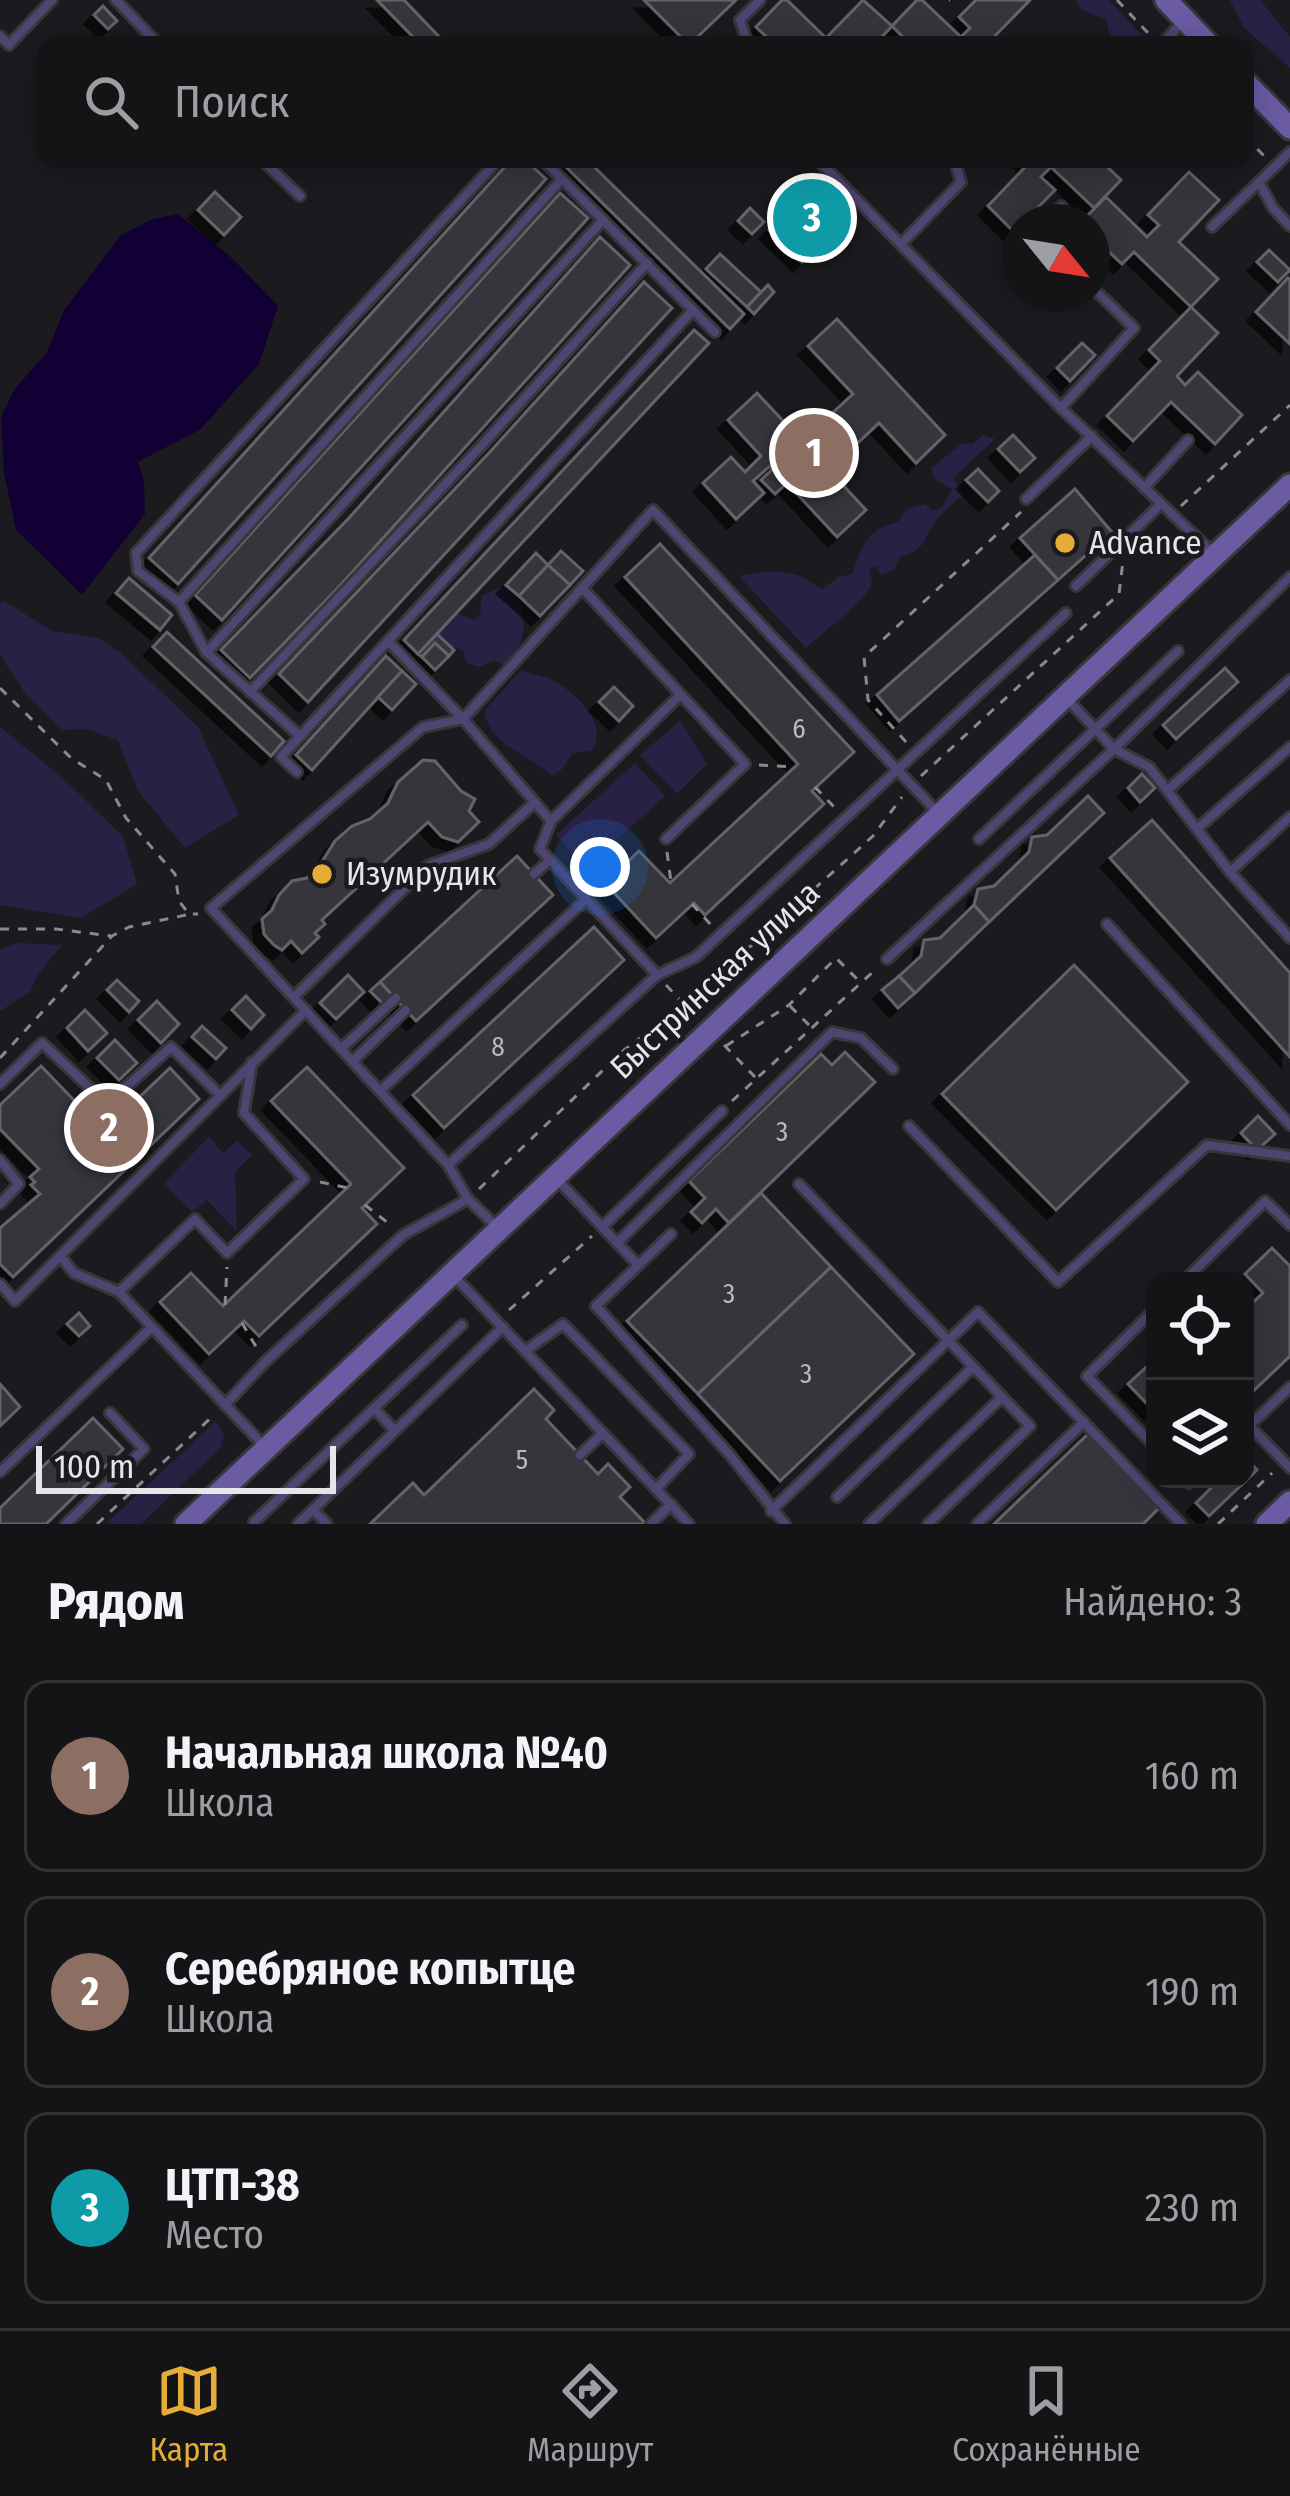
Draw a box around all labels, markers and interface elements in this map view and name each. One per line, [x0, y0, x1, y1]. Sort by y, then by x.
search box [36, 36, 1254, 168]
icon: search [78, 69, 144, 135]
text: Поиск [174, 75, 289, 129]
pin: 3 [773, 173, 851, 263]
north arrow [1002, 204, 1110, 312]
pin: 1 [775, 408, 853, 498]
place label: Advance [1089, 523, 1202, 563]
marker: Advance [1052, 530, 1078, 556]
house number: 6 [792, 713, 806, 745]
your location [570, 837, 630, 897]
place label: Изумрудик [346, 854, 497, 894]
marker: Изумрудик [309, 861, 335, 887]
street label: Быстринская улица [602, 873, 828, 1087]
house number: 8 [491, 1031, 505, 1063]
pin: 2 [70, 1083, 148, 1173]
house number: 3 [776, 1116, 788, 1148]
map controls [1146, 1272, 1254, 1488]
button: locate [1146, 1272, 1254, 1380]
house number: 3 [723, 1278, 735, 1310]
house number: 3 [800, 1358, 812, 1390]
button: layers [1146, 1380, 1254, 1488]
scale bar [36, 1440, 336, 1493]
house number: 5 [516, 1444, 528, 1476]
text: 100 m [54, 1447, 134, 1487]
text: Рядом [48, 1571, 184, 1633]
text: Найдено: 3 [1063, 1579, 1242, 1625]
text: Начальная школа №40 [165, 1726, 608, 1780]
text: 1 [82, 1753, 98, 1799]
text: 160 m [1145, 1753, 1239, 1799]
text: Школа [165, 1780, 274, 1826]
text: Серебряное копытце [165, 1942, 575, 1996]
text: 2 [81, 1969, 99, 2015]
text: 190 m [1145, 1969, 1239, 2015]
text: Школа [165, 1996, 274, 2042]
text: ЦТП-38 [165, 2158, 300, 2212]
text: 3 [81, 2185, 99, 2231]
text: 230 m [1145, 2185, 1239, 2231]
text: Место [165, 2212, 264, 2258]
tab: Карта [149, 2358, 228, 2470]
tab: Маршрут [527, 2358, 653, 2470]
tab: Сохранённые [952, 2358, 1141, 2470]

